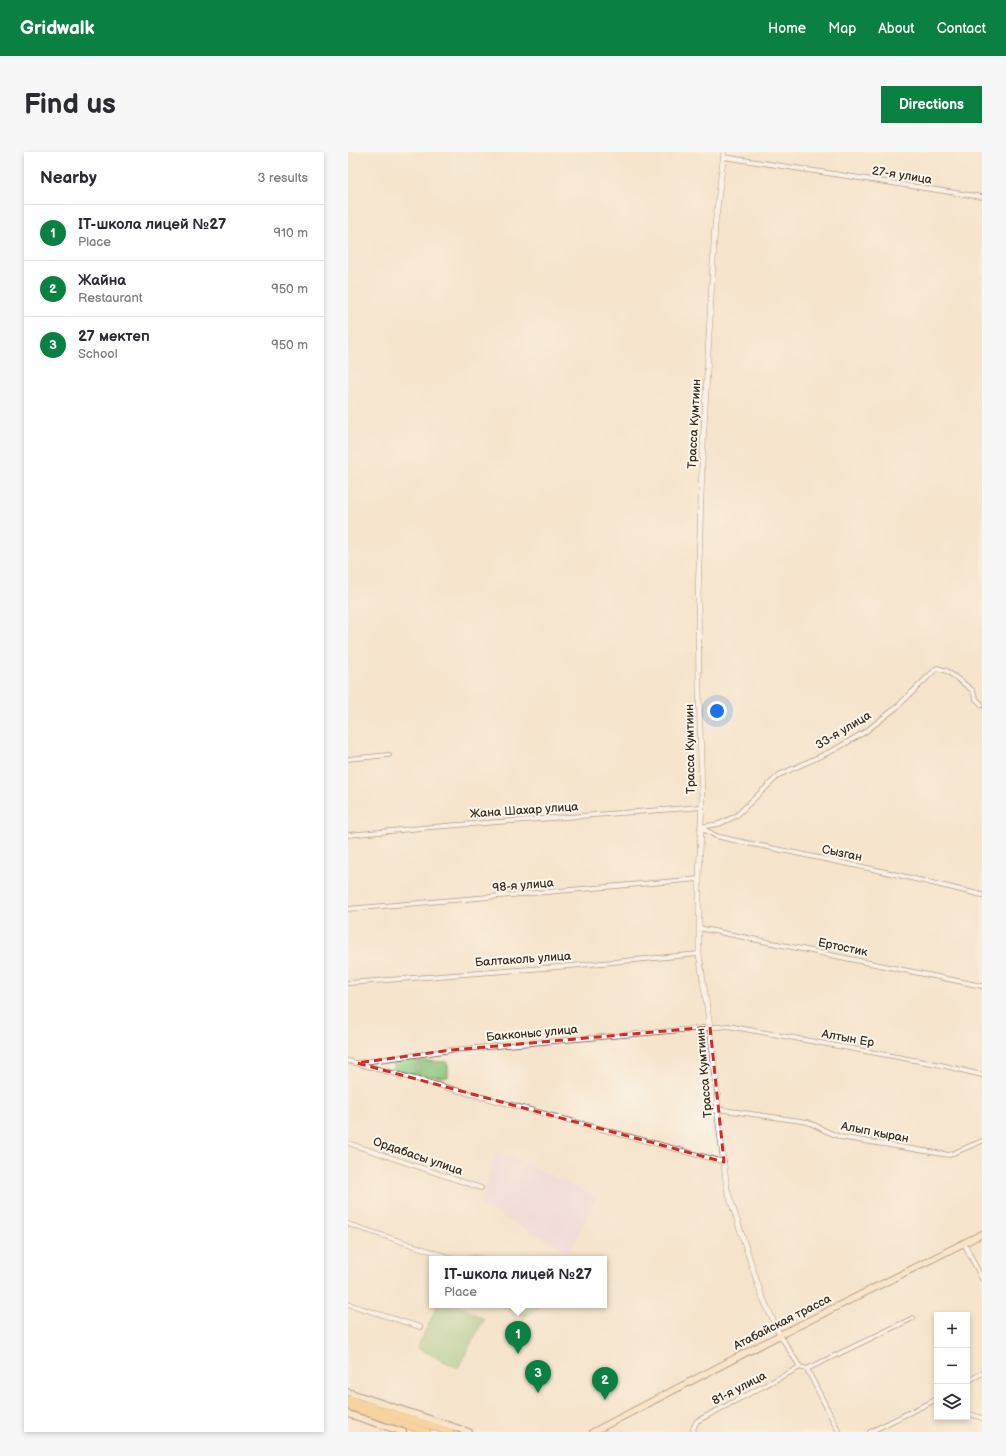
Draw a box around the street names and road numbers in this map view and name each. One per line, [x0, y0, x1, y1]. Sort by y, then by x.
street label: 27-я улица [871, 163, 933, 188]
street label: Трасса Кумтиин [685, 379, 704, 469]
street label: Трасса Кумтиин [682, 704, 699, 794]
street label: 33-я улица [813, 708, 874, 753]
street label: Жана Шахар улица [469, 799, 579, 822]
street label: Сызган [820, 842, 863, 865]
street label: 98-я улица [492, 875, 554, 896]
street label: Ертостик [817, 935, 870, 960]
street label: Балтаколь улица [475, 949, 572, 970]
street label: Бакконыс улица [486, 1022, 579, 1045]
street label: Алтын Ер [820, 1026, 875, 1051]
street label: Трасса Кумтиин [693, 1028, 716, 1118]
street label: Алып кыран [839, 1118, 910, 1146]
street label: Ордабасы улица [371, 1134, 465, 1179]
street label: Атабайская трасса [730, 1291, 834, 1354]
street label: 81-я улица [709, 1368, 769, 1409]

